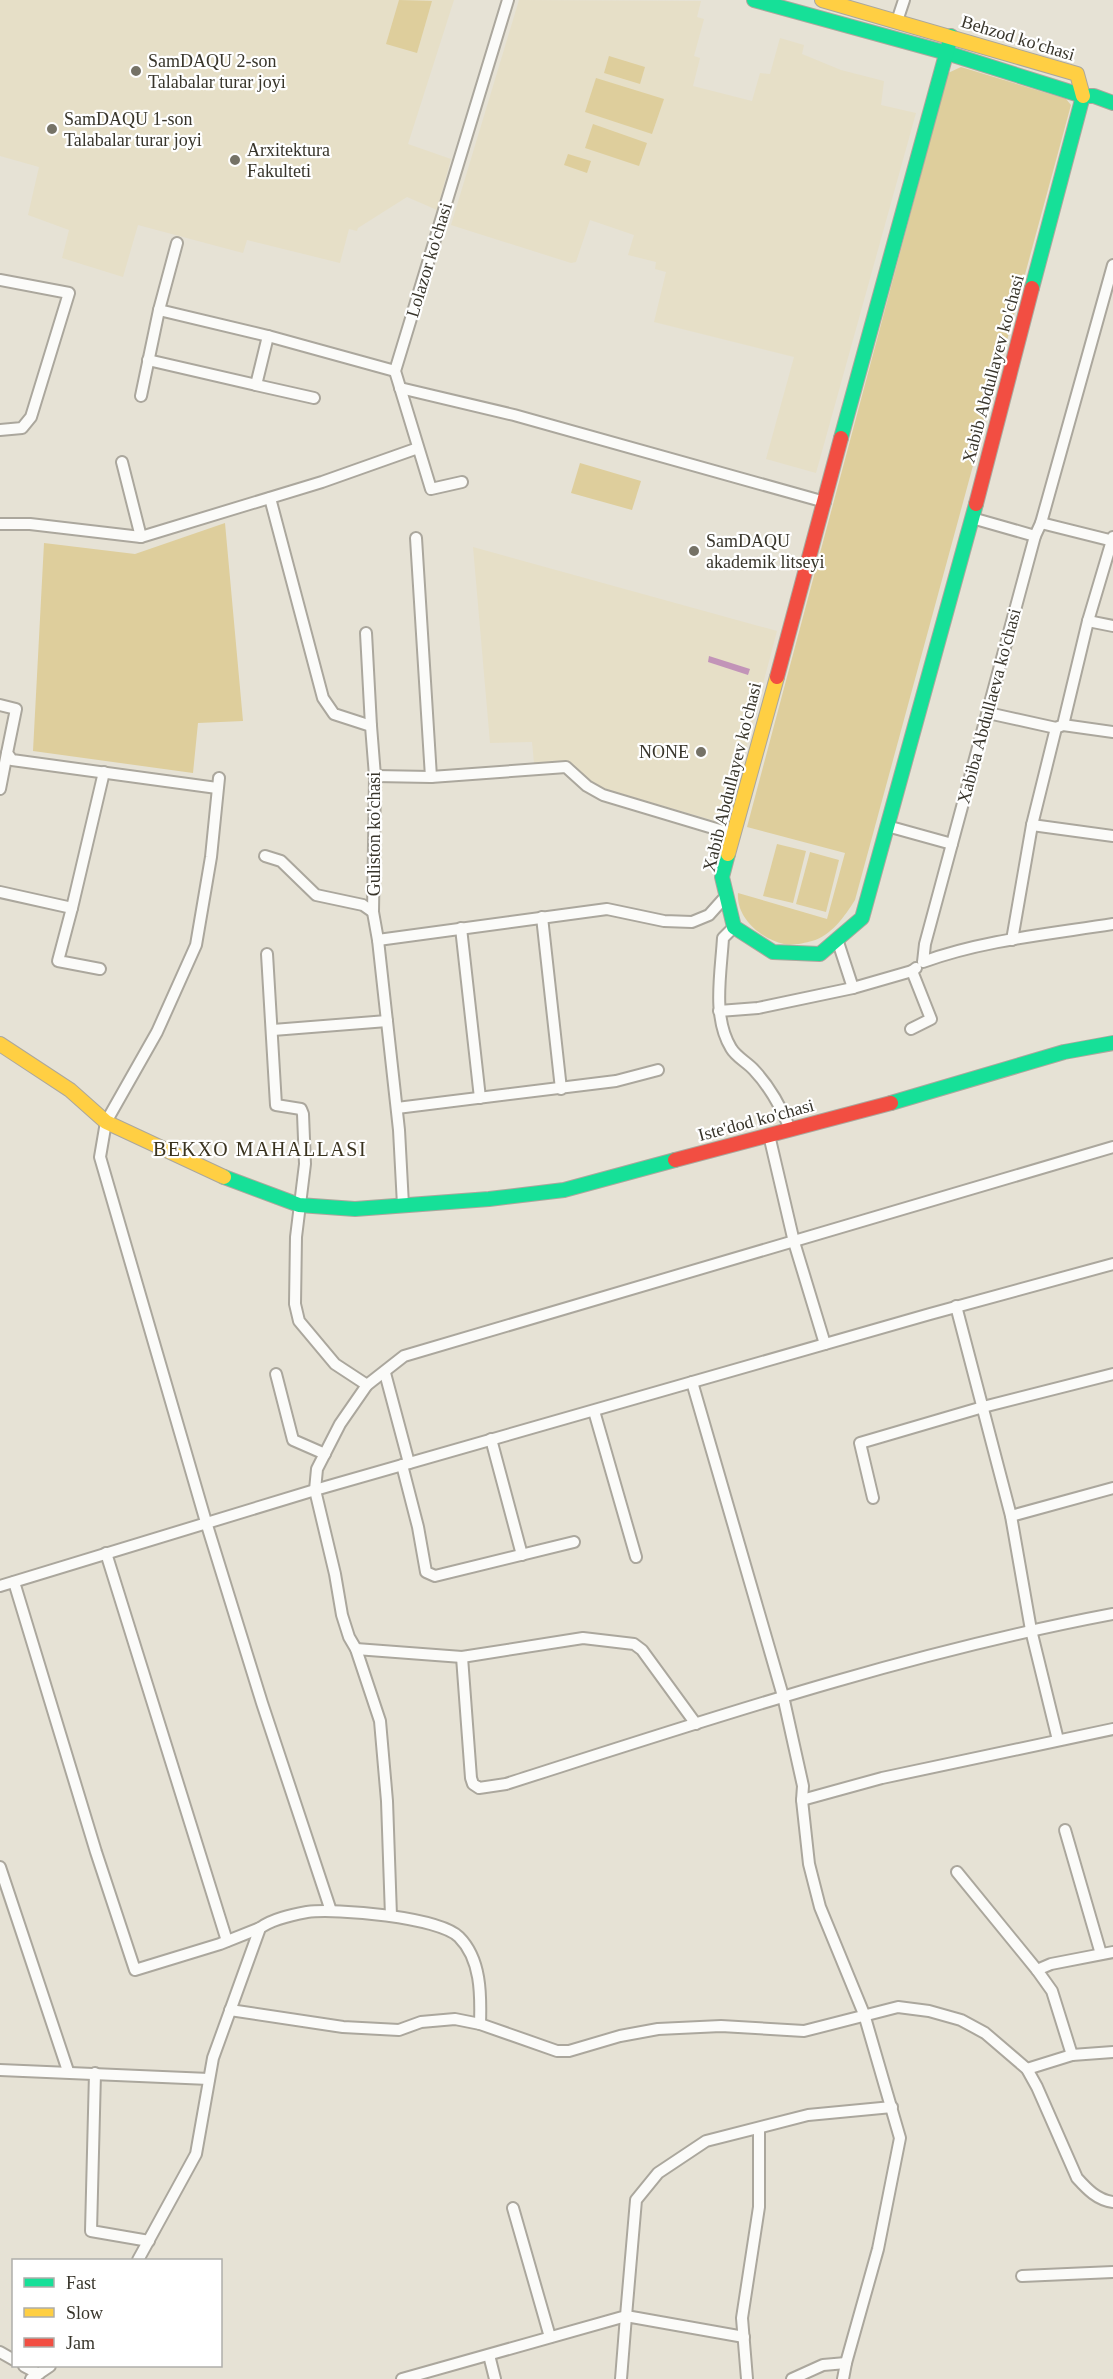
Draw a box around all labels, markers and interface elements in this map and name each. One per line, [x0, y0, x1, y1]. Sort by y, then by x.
street label: Behzod ko'chasi [959, 11, 1077, 65]
place label: SamDAQU 2-son Talabalar turar joyi [148, 51, 286, 92]
marker: SamDAQU 2-son Talabalar turar joyi [129, 64, 143, 78]
place label: SamDAQU 1-son Talabalar turar joyi [64, 109, 202, 150]
marker: SamDAQU 1-son Talabalar turar joyi [45, 122, 59, 136]
place label: Arxitektura Fakulteti [247, 140, 330, 181]
marker: Arxitektura Fakulteti [228, 153, 242, 167]
street label: Lolazor ko'chasi [402, 200, 456, 320]
street label: Xabib Abdullayev ko'chasi [958, 273, 1028, 465]
place label: SamDAQU akademik litseyi [706, 531, 824, 572]
marker: SamDAQU akademik litseyi [687, 544, 701, 558]
street label: Xabiba Abdullaeva ko'chasi [953, 606, 1025, 806]
street label: Xabib Abdullayev ko'chasi [699, 680, 765, 874]
place label: NONE [639, 742, 689, 762]
marker: NONE [694, 745, 708, 759]
street label: Guliston ko'chasi [364, 772, 384, 896]
street label: Iste'dod ko'chasi [696, 1095, 816, 1145]
district label: BEKXO MAHALLASI [153, 1138, 367, 1160]
legend [12, 2259, 222, 2367]
text: Fast [66, 2273, 96, 2293]
text: Slow [66, 2303, 103, 2323]
text: Jam [66, 2333, 95, 2353]

